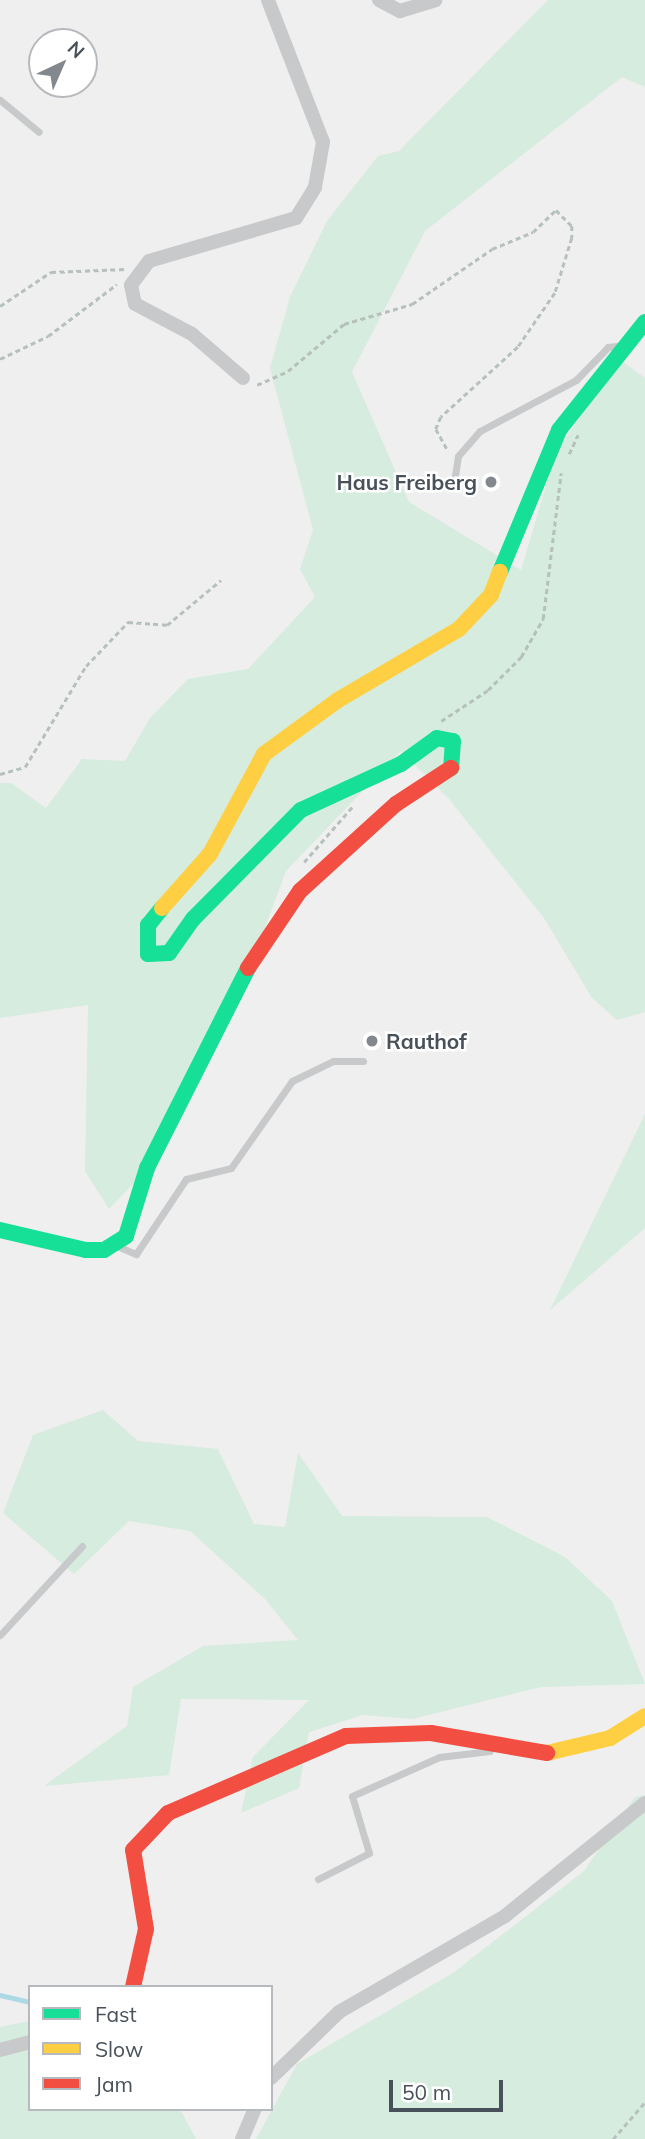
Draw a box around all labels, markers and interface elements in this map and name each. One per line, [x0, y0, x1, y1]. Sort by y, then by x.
north arrow [28, 28, 98, 98]
text: N [63, 36, 90, 63]
place label: Haus Freiberg [336, 469, 477, 495]
marker: Haus Freiberg [483, 474, 499, 490]
place label: Rauthof [386, 1028, 467, 1054]
marker: Rauthof [364, 1033, 380, 1049]
legend [28, 1985, 273, 2111]
text: Fast [95, 2001, 137, 2027]
text: Slow [95, 2036, 143, 2062]
scale bar [393, 2066, 507, 2110]
text: Jam [95, 2071, 133, 2097]
text: 50 m [402, 2079, 451, 2105]

